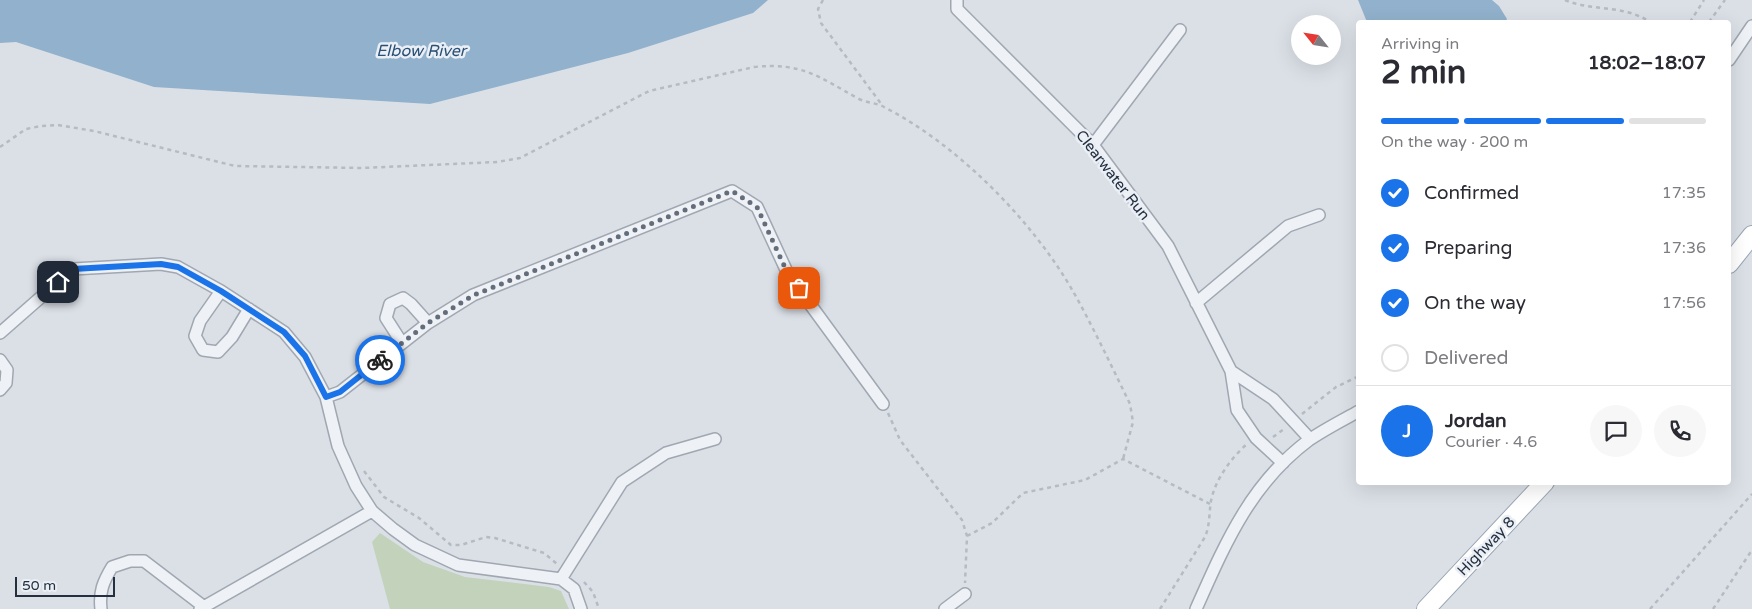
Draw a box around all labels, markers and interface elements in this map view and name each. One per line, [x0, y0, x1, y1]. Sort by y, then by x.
north arrow [1291, 15, 1341, 65]
map controls [1291, 15, 1341, 65]
text: Arriving in [1381, 34, 1459, 54]
water label: Elbow River [376, 41, 468, 61]
text: 18:02–18:07 [1588, 52, 1706, 74]
text: 2 min [1381, 54, 1466, 92]
street label: Clearwater Run [1072, 126, 1154, 224]
text: On the way · 200 m [1381, 132, 1528, 152]
icon: check [1381, 179, 1409, 207]
text: Confirmed [1424, 182, 1519, 204]
text: 17:35 [1662, 183, 1706, 203]
icon: check [1381, 234, 1409, 262]
text: Preparing [1424, 237, 1513, 259]
text: 17:36 [1662, 238, 1706, 258]
pin [37, 261, 79, 303]
pin [778, 267, 820, 309]
icon: home [44, 268, 72, 296]
icon: bag [785, 274, 813, 302]
icon: check [1381, 289, 1409, 317]
text: On the way [1424, 292, 1526, 314]
text: 17:56 [1662, 293, 1706, 313]
courier [355, 335, 405, 385]
icon: bike [366, 346, 394, 374]
text: Delivered [1424, 347, 1509, 369]
button: chat [1590, 405, 1642, 457]
button: phone [1654, 405, 1706, 457]
text: Jordan [1445, 410, 1507, 432]
text: J [1403, 420, 1411, 442]
text: Courier · 4.6 [1445, 432, 1537, 452]
street label: Highway 8 [1454, 513, 1518, 579]
scale bar [15, 574, 115, 597]
text: 50 m [22, 577, 56, 594]

